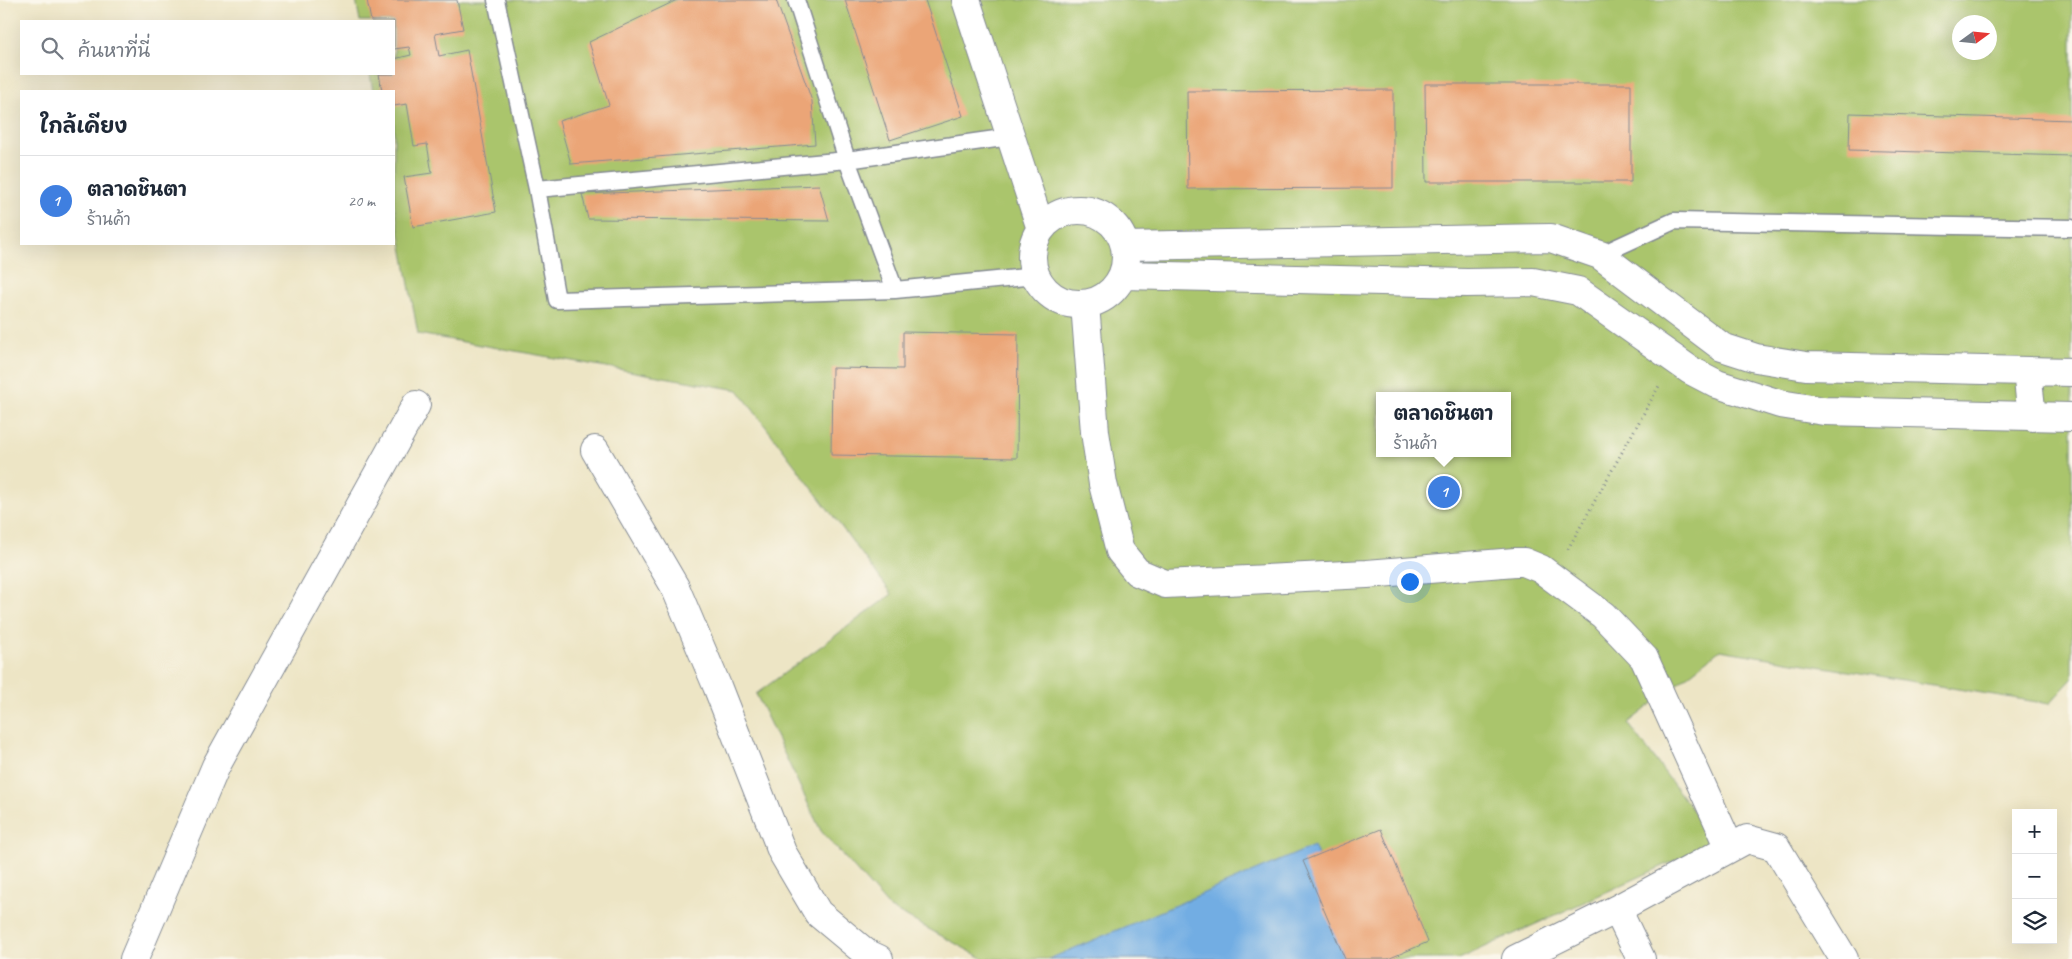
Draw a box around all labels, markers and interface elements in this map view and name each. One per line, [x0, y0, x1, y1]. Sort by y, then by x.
north arrow [1952, 15, 1997, 60]
search box [20, 20, 395, 75]
icon: search [38, 34, 66, 62]
text: ค้นหาที่นี่ [78, 39, 150, 63]
text: ใกล้เคียง [40, 113, 127, 139]
text: ตลาดชินตา [87, 178, 187, 202]
text: 1 [52, 191, 60, 211]
text: 20 m [348, 191, 375, 211]
text: ร้านค้า [87, 210, 131, 230]
popup [1376, 392, 1511, 457]
text: ตลาดชินตา [1394, 402, 1493, 426]
text: ร้านค้า [1394, 434, 1437, 454]
pin: 1 [1428, 473, 1460, 511]
your location [1397, 569, 1423, 595]
map controls [2012, 809, 2057, 944]
button: + [2012, 809, 2057, 854]
button: − [2012, 854, 2057, 899]
button: layers [2012, 899, 2057, 944]

